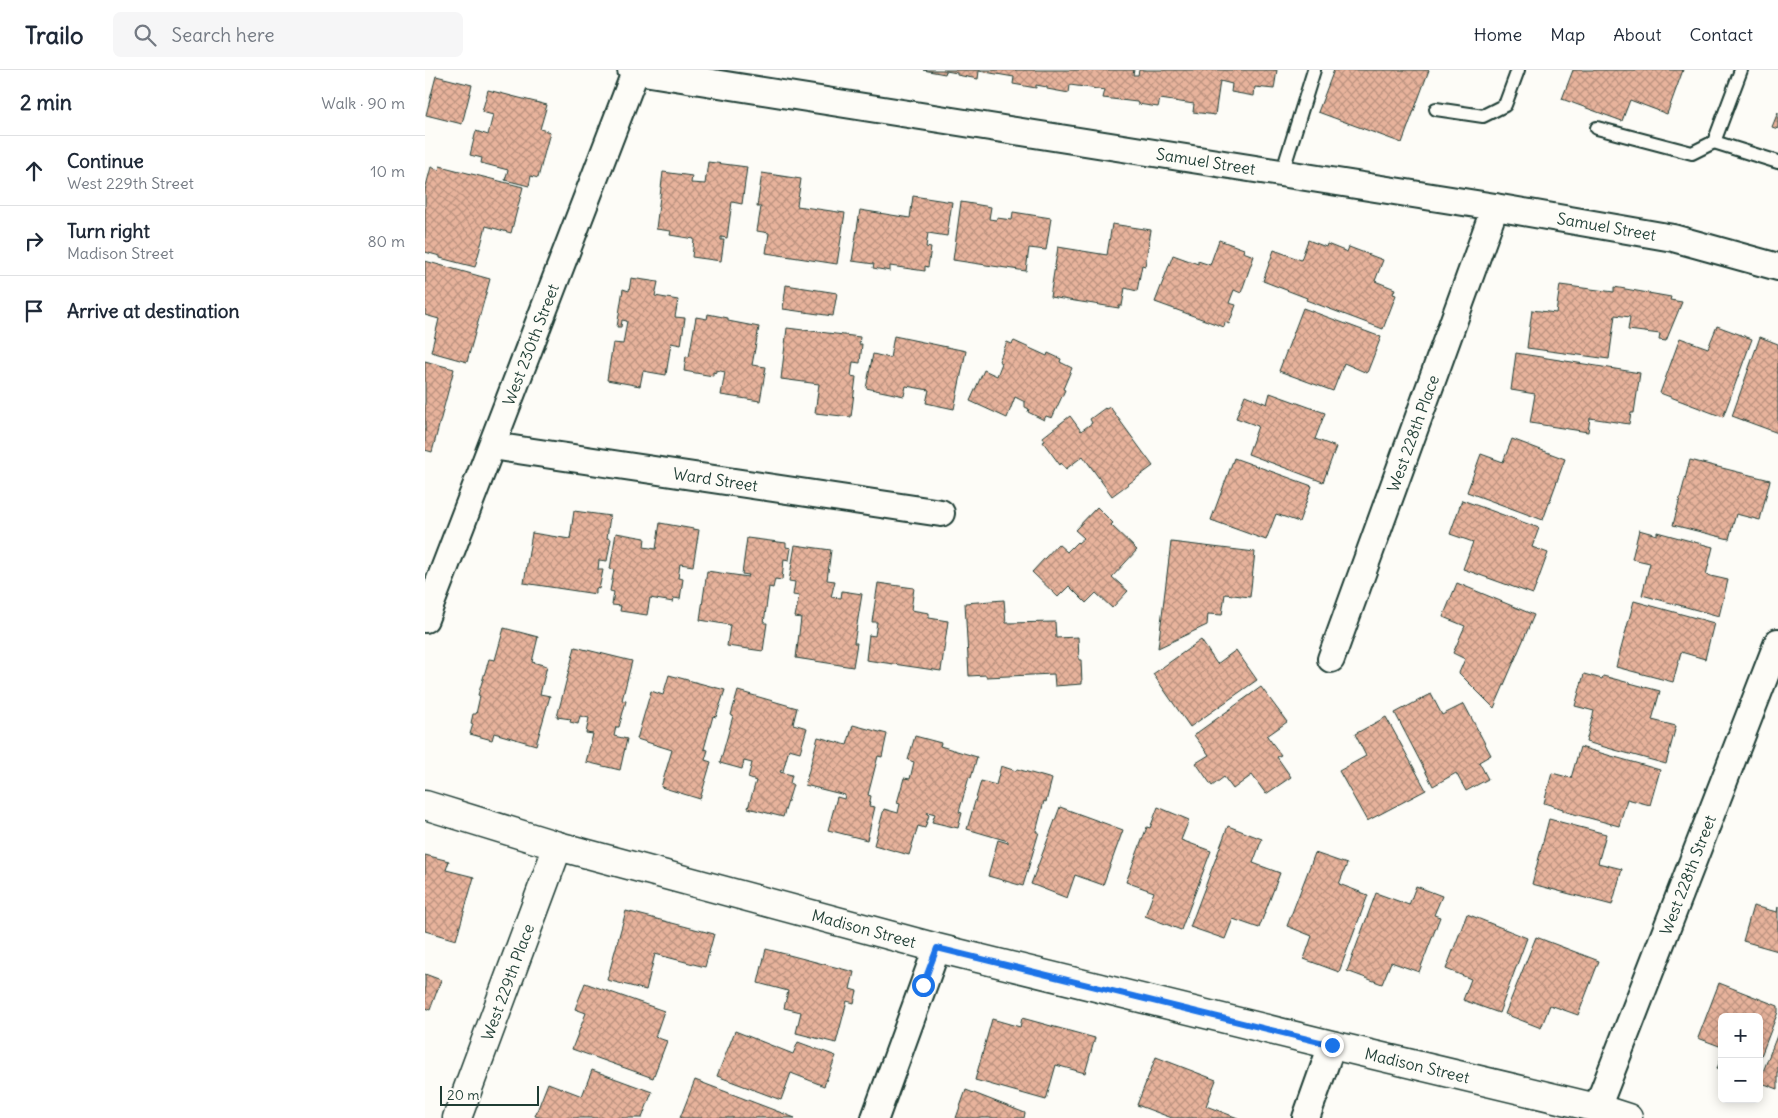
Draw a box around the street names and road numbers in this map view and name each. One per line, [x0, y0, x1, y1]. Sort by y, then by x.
street label: Samuel Street [1155, 143, 1257, 179]
street label: Samuel Street [1556, 208, 1658, 245]
street label: West 230th Street [498, 280, 563, 408]
street label: West 228th Place [1382, 372, 1443, 495]
street label: Ward Street [672, 463, 760, 496]
street label: West 228th Street [1655, 812, 1720, 938]
street label: Madison Street [810, 905, 919, 952]
street label: West 229th Place [477, 921, 538, 1043]
street label: Madison Street [1363, 1043, 1472, 1088]

